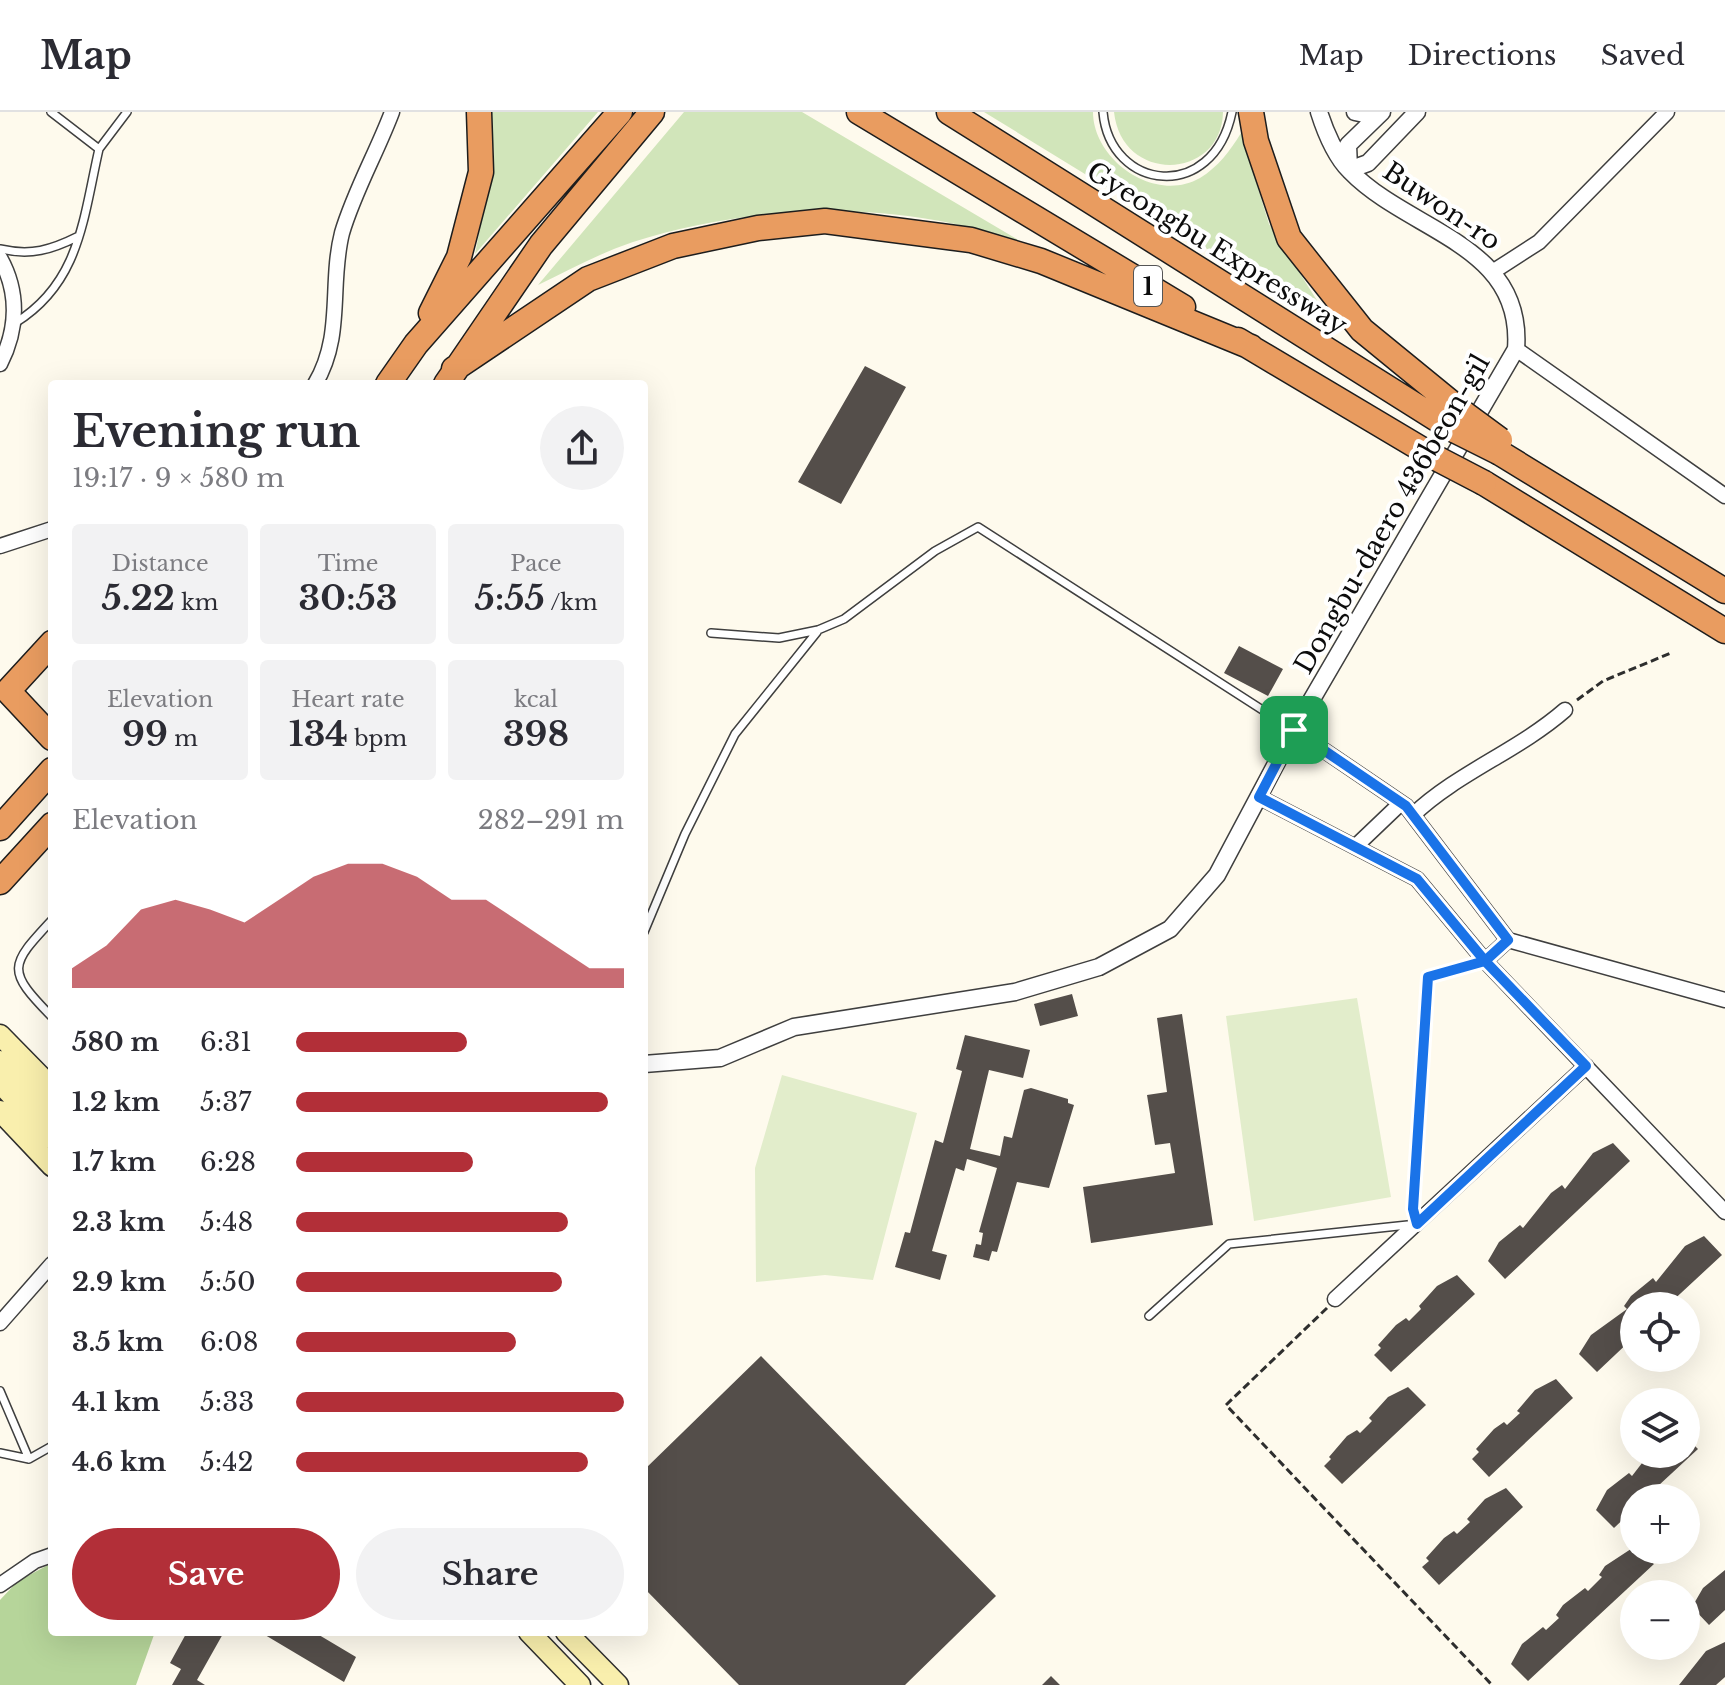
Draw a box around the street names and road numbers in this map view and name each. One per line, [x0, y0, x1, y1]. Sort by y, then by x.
street label: Gyeongbu Expressway [1081, 155, 1353, 341]
street label: Buwon-ro [1377, 155, 1507, 257]
road number: 1 [1134, 266, 1162, 306]
street label: Dongbu-daero 436beon-gil [1287, 349, 1497, 679]

